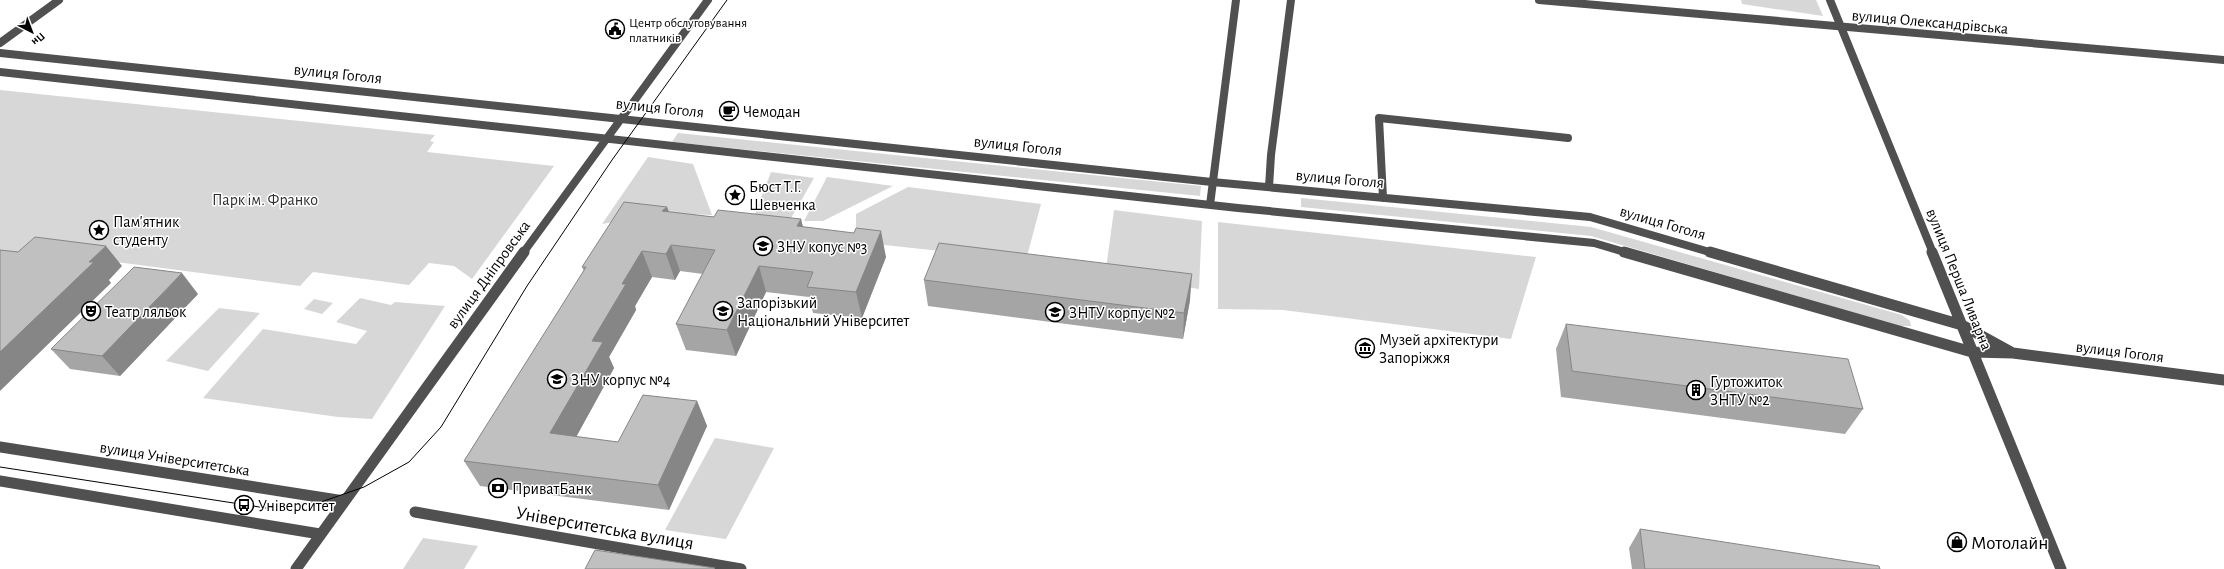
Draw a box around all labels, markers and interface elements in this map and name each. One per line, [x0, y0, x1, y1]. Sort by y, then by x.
street label: вулиця Олександрівська [1851, 7, 2009, 38]
north arrow [12, 12, 52, 52]
place label: Центр обслуговування платників [629, 17, 747, 45]
public building icon: Центр обслуговування платників [604, 18, 626, 40]
text: Пн [30, 30, 47, 48]
street label: вулиця Гоголя [293, 61, 383, 88]
street label: вулиця Гоголя [615, 95, 705, 122]
cafe icon: Чемодан [718, 100, 740, 122]
place label: Чемодан [743, 104, 801, 120]
street label: вулиця Гоголя [973, 133, 1063, 160]
street label: вулиця Гоголя [1295, 167, 1385, 192]
place label: Бюст Т.Г. Шевченка [749, 179, 816, 213]
place icon: Бюст Т.Г. Шевченка [724, 184, 746, 206]
park label: Парк ім. Франко [212, 192, 318, 208]
street label: вулиця Гоголя [1618, 203, 1708, 244]
street label: вулиця Перша Ливарна [1922, 206, 1995, 353]
place label: Пам'ятник студенту [113, 214, 180, 249]
street label: вулиця Дніпровська [444, 218, 534, 332]
place icon: Пам'ятник студенту [88, 219, 110, 241]
school or university icon: ЗНУ копус №3 [752, 235, 774, 257]
place label: ЗНУ копус №3 [777, 239, 867, 256]
place label: Запорізький Національний Університет [737, 295, 910, 329]
theatre icon: Театр ляльок [80, 300, 102, 322]
school or university icon: Запорізький Національний Університет [712, 300, 734, 322]
school or university icon: ЗНТУ корпус №2 [1044, 301, 1066, 323]
place label: Театр ляльок [105, 304, 187, 320]
place label: ЗНТУ корпус №2 [1069, 305, 1175, 322]
place label: Музей архітектури Запоріжжя [1379, 332, 1499, 366]
museum icon: Музей архітектури Запоріжжя [1354, 337, 1376, 359]
street label: вулиця Гоголя [2075, 339, 2165, 366]
school or university icon: ЗНУ корпус №4 [546, 368, 568, 390]
place label: ЗНУ корпус №4 [571, 372, 671, 389]
place label: Гуртожиток ЗНТУ №2 [1710, 374, 1783, 408]
building icon: Гуртожиток ЗНТУ №2 [1685, 379, 1707, 401]
street label: вулиця Університетська [98, 439, 251, 480]
bank icon: ПриватБанк [487, 477, 509, 499]
place label: ПриватБанк [512, 481, 592, 497]
bus stop icon: Університет [233, 494, 255, 516]
place label: Університет [258, 498, 335, 514]
street label: Університетська вулиця [514, 503, 695, 553]
shop icon: Мотолайн [1946, 531, 1968, 553]
place label: Мотолайн [1971, 534, 2048, 553]

